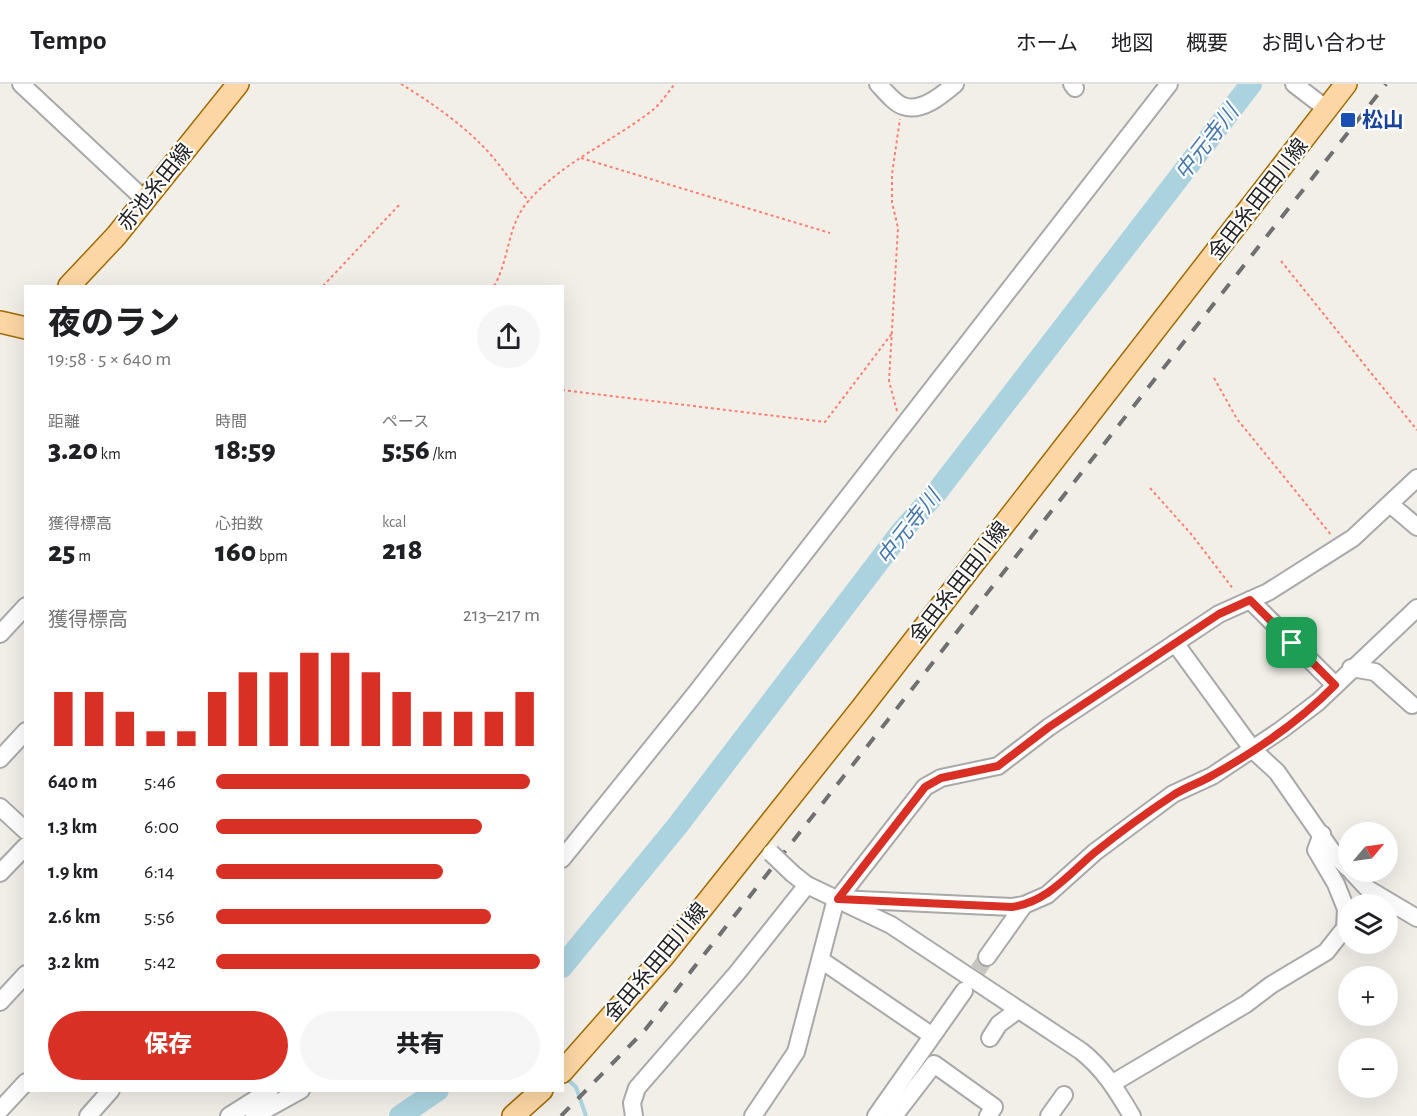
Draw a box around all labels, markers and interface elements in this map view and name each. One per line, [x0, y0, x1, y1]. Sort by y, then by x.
text: Tempo [30, 27, 106, 55]
text: ホーム [1016, 33, 1078, 54]
text: 地図 [1111, 33, 1153, 54]
text: 概要 [1186, 33, 1228, 54]
text: お問い合わせ [1261, 33, 1387, 54]
water label: 中元寺川 [1170, 99, 1244, 184]
place label: 松山 [1362, 109, 1404, 131]
marker: 松山 [1339, 111, 1357, 129]
street label: 金田糸田田川線 [1204, 134, 1312, 264]
street label: 赤池糸田線 [113, 139, 197, 235]
button: share [477, 305, 540, 368]
text: 夜のラン [48, 308, 180, 341]
text: 19:58 · 5 × 640 m [48, 349, 171, 369]
text: 距離 [48, 414, 80, 430]
text: 時間 [215, 414, 247, 430]
text: ペース [382, 414, 429, 430]
text: 3.20 [48, 435, 98, 465]
text: 18:59 [215, 435, 276, 465]
text: 5:56 [382, 435, 430, 465]
text: km [98, 446, 121, 462]
text: /km [430, 446, 457, 462]
water label: 中元寺川 [872, 484, 946, 569]
text: kcal [382, 514, 406, 530]
text: 獲得標高 [48, 516, 112, 532]
text: 心拍数 [215, 516, 263, 532]
street label: 金田糸田田川線 [905, 517, 1013, 647]
text: 218 [382, 535, 422, 565]
text: 25 [48, 537, 76, 567]
text: 160 [215, 537, 256, 567]
text: m [76, 548, 91, 564]
text: bpm [256, 548, 288, 564]
text: 213–217 m [463, 605, 540, 625]
text: 獲得標高 [48, 610, 128, 630]
pin [1266, 617, 1317, 668]
icon: arrive [1275, 626, 1308, 659]
text: 640 m [48, 772, 97, 792]
text: 5:46 [144, 772, 176, 792]
text: 1.3 km [48, 817, 97, 837]
text: 6:00 [144, 817, 179, 837]
north arrow [1338, 822, 1398, 882]
map controls [1338, 822, 1398, 1098]
text: 1.9 km [48, 862, 99, 882]
text: 6:14 [144, 862, 174, 882]
button: layers [1338, 894, 1398, 954]
street label: 金田糸田田川線 [600, 899, 712, 1025]
text: 2.6 km [48, 907, 101, 927]
text: 5:56 [144, 907, 175, 927]
text: 3.2 km [48, 952, 100, 972]
text: 5:42 [144, 952, 176, 972]
button: + [1338, 966, 1398, 1026]
button: 保存 [48, 1011, 288, 1080]
button: 共有 [300, 1011, 540, 1080]
button: − [1338, 1038, 1398, 1098]

